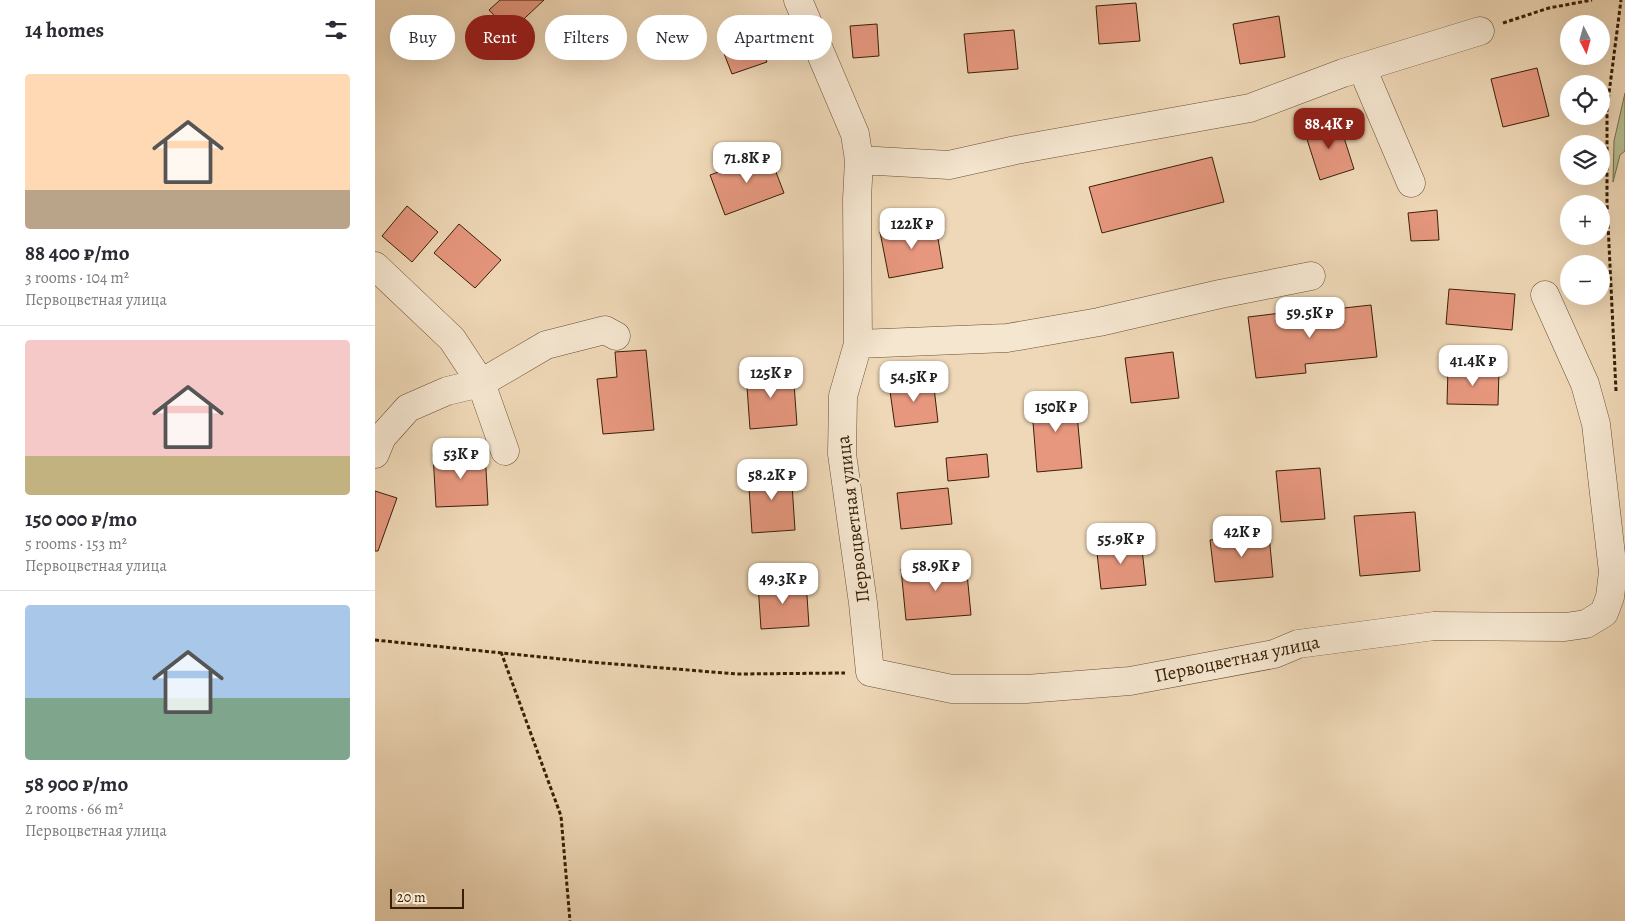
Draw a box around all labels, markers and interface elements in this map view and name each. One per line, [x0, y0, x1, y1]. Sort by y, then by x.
chip: Buy [390, 15, 455, 60]
chip: Rent [465, 15, 535, 60]
chip: Filters [545, 15, 627, 60]
chip: New [637, 15, 707, 60]
chip: Apartment [717, 15, 832, 60]
north arrow [1560, 15, 1610, 65]
map controls [1560, 15, 1610, 305]
text: 14 homes [25, 16, 104, 44]
icon: filters [322, 16, 350, 44]
button: locate [1560, 75, 1610, 125]
icon: home [143, 107, 233, 197]
pin: 88.4K ₽ [1283, 108, 1375, 150]
text: 88.4K ₽ [1305, 113, 1353, 135]
button: layers [1560, 135, 1610, 185]
pin: 71.8K ₽ [701, 142, 793, 184]
text: 71.8K ₽ [724, 147, 770, 169]
button: + [1560, 195, 1610, 245]
pin: 122K ₽ [871, 208, 953, 250]
text: 122K ₽ [891, 213, 933, 235]
text: 88 400 ₽/mo [25, 239, 129, 267]
button: − [1560, 255, 1610, 305]
text: 3 rooms · 104 m² [25, 267, 129, 289]
text: Первоцветная улица [25, 289, 167, 311]
pin: 59.5K ₽ [1264, 296, 1356, 339]
text: 59.5K ₽ [1287, 302, 1333, 324]
pin: 41.4K ₽ [1427, 344, 1519, 387]
text: 41.4K ₽ [1450, 350, 1496, 372]
pin: 125K ₽ [730, 356, 812, 399]
pin: 54.5K ₽ [868, 360, 960, 403]
text: 125K ₽ [750, 362, 792, 384]
text: 54.5K ₽ [890, 366, 938, 388]
icon: home [143, 372, 233, 462]
pin: 150K ₽ [1015, 390, 1097, 433]
text: 150K ₽ [1035, 396, 1077, 418]
street label: Первоцветная улица [830, 434, 876, 604]
pin: 53K ₽ [426, 438, 496, 480]
text: 53K ₽ [443, 443, 479, 465]
pin: 58.2K ₽ [726, 458, 818, 501]
text: 58.2K ₽ [748, 464, 796, 486]
text: 150 000 ₽/mo [25, 505, 137, 533]
pin: 42K ₽ [1207, 516, 1277, 558]
text: 42K ₽ [1224, 521, 1260, 543]
pin: 55.9K ₽ [1075, 522, 1167, 565]
text: 55.9K ₽ [1098, 528, 1144, 550]
text: 5 rooms · 153 m² [25, 533, 127, 555]
pin: 58.9K ₽ [890, 550, 982, 592]
text: Первоцветная улица [25, 555, 167, 577]
text: 58.9K ₽ [912, 555, 960, 577]
pin: 49.3K ₽ [737, 562, 829, 605]
text: 49.3K ₽ [759, 568, 807, 590]
street label: Первоцветная улица [1152, 629, 1322, 689]
icon: home [143, 637, 233, 727]
text: 58 900 ₽/mo [25, 770, 128, 798]
text: 2 rooms · 66 m² [25, 798, 123, 820]
text: Первоцветная улица [25, 820, 167, 842]
scale bar [390, 886, 464, 909]
text: 20 m [397, 888, 426, 907]

